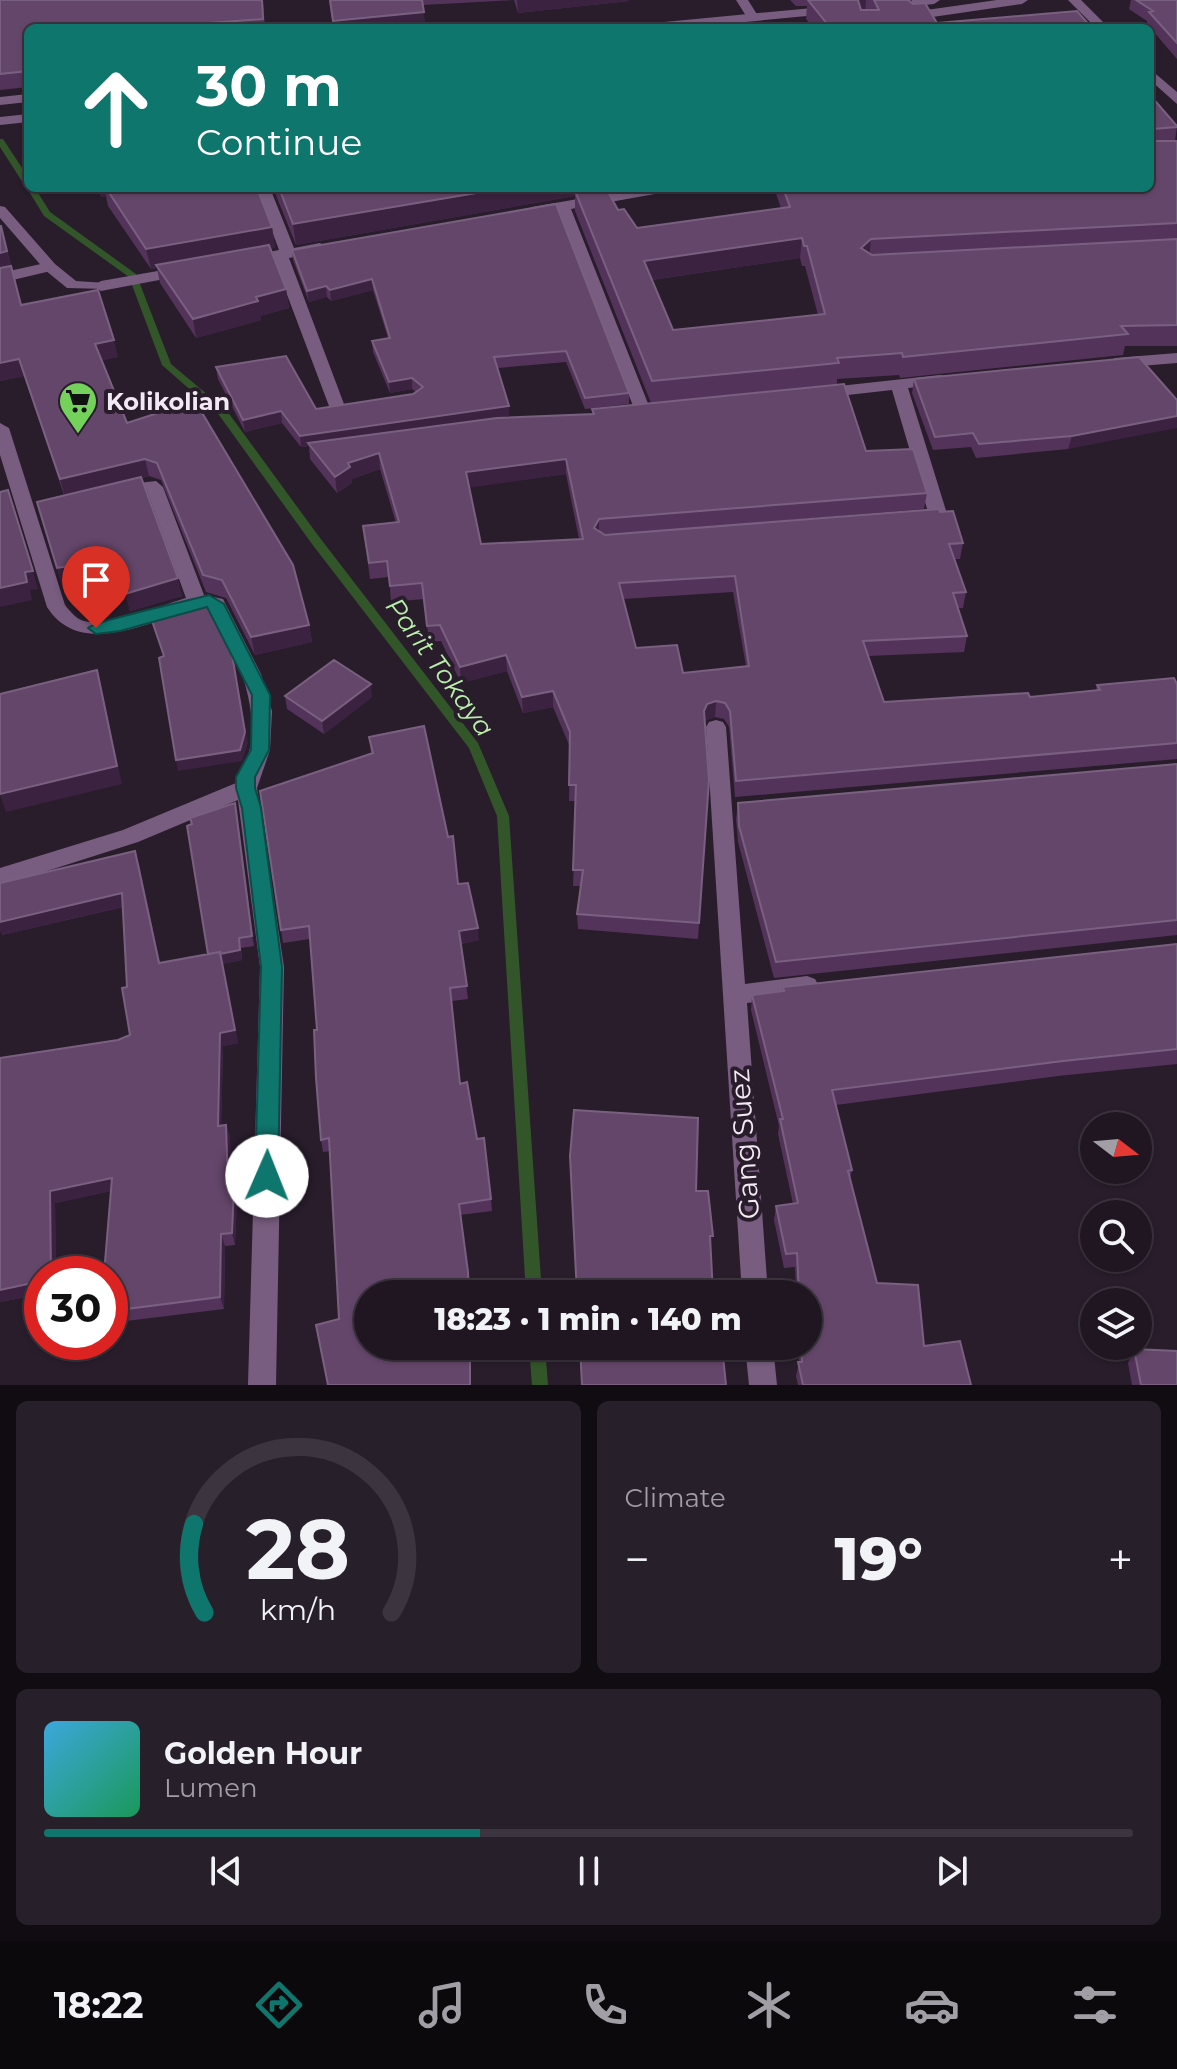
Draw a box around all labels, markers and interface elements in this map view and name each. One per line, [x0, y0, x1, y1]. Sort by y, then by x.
text: 30 m [196, 52, 342, 120]
icon: ahead [64, 56, 168, 160]
text: Continue [196, 120, 362, 164]
supermarket icon: Kolikolian [57, 380, 99, 435]
place label: Kolikolian [106, 387, 230, 416]
pin [62, 546, 130, 628]
icon: arrive [74, 558, 118, 602]
water label: Parit Tokaya [379, 591, 501, 743]
street label: Gang Suez [722, 1068, 766, 1220]
north arrow [1080, 1112, 1152, 1184]
map controls [1080, 1112, 1152, 1360]
position arrow [225, 1134, 309, 1218]
button: search [1080, 1200, 1152, 1272]
speed limit sign: 30 [24, 1256, 128, 1360]
button: layers [1080, 1288, 1152, 1360]
text: 18:23 · 1 min · 140 m [434, 1301, 742, 1338]
text: Climate [625, 1482, 726, 1514]
text: 28 [246, 1498, 350, 1600]
text: 19° [835, 1522, 923, 1595]
text: − [625, 1532, 650, 1586]
text: + [1108, 1532, 1133, 1586]
text: km/h [260, 1592, 336, 1627]
text: Golden Hour [164, 1735, 362, 1772]
text: Lumen [164, 1772, 257, 1804]
icon: previous [204, 1849, 248, 1893]
icon: pause [567, 1849, 611, 1893]
icon: next [930, 1849, 974, 1893]
icon: directions [251, 1977, 307, 2033]
icon: music [414, 1977, 470, 2033]
icon: phone [577, 1977, 633, 2033]
icon: climate [741, 1977, 797, 2033]
icon: car [904, 1977, 960, 2033]
icon: filters [1067, 1977, 1123, 2033]
text: 18:22 [54, 1983, 143, 2027]

